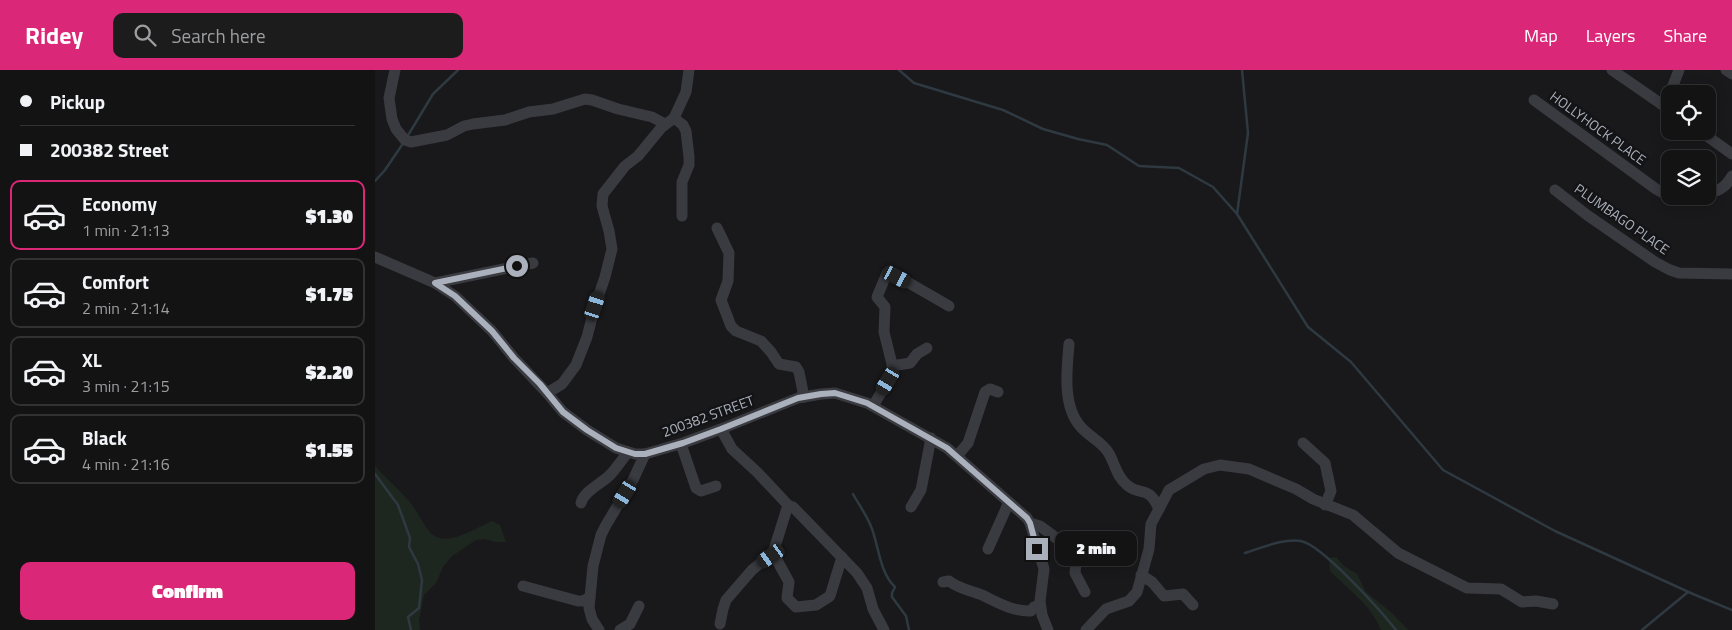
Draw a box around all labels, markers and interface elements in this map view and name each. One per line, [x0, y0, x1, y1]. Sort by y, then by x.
search box [113, 13, 463, 58]
text: Ridey [25, 17, 83, 53]
icon: search [131, 21, 159, 49]
text: Search here [171, 21, 266, 50]
text: Map [1524, 22, 1558, 49]
text: Layers [1586, 22, 1635, 49]
text: Share [1663, 22, 1707, 49]
map controls [1661, 85, 1716, 205]
button: locate [1661, 85, 1716, 140]
street label: HOLLYHOCK PLACE [1546, 86, 1651, 170]
text: Pickup [50, 87, 105, 116]
text: 200382 Street [50, 135, 169, 164]
button: layers [1661, 150, 1716, 205]
street label: PLUMBAGO PLACE [1570, 178, 1674, 259]
text: Economy [82, 189, 157, 218]
icon: car [22, 193, 67, 238]
text: $1.30 [306, 201, 353, 230]
text: 1 min · 21:13 [82, 218, 170, 242]
route start [506, 255, 528, 277]
car [880, 264, 913, 290]
text: Comfort [82, 267, 149, 296]
icon: car [22, 271, 67, 316]
text: $1.75 [306, 279, 353, 308]
car [583, 289, 606, 323]
text: 2 min · 21:14 [82, 296, 170, 320]
text: XL [82, 345, 102, 374]
icon: car [22, 349, 67, 394]
text: $2.20 [306, 357, 353, 386]
car [873, 364, 902, 398]
text: 3 min · 21:15 [82, 374, 170, 398]
street label: 200382 STREET [659, 389, 757, 442]
text: Black [82, 423, 127, 452]
icon: car [22, 427, 67, 472]
text: $1.55 [306, 435, 353, 464]
text: 4 min · 21:16 [82, 452, 170, 476]
car [610, 477, 639, 511]
callout: 2 min [1055, 532, 1137, 566]
text: 2 min [1076, 536, 1116, 560]
route end [1026, 538, 1048, 560]
car [754, 541, 787, 571]
button: Confirm [20, 562, 355, 620]

